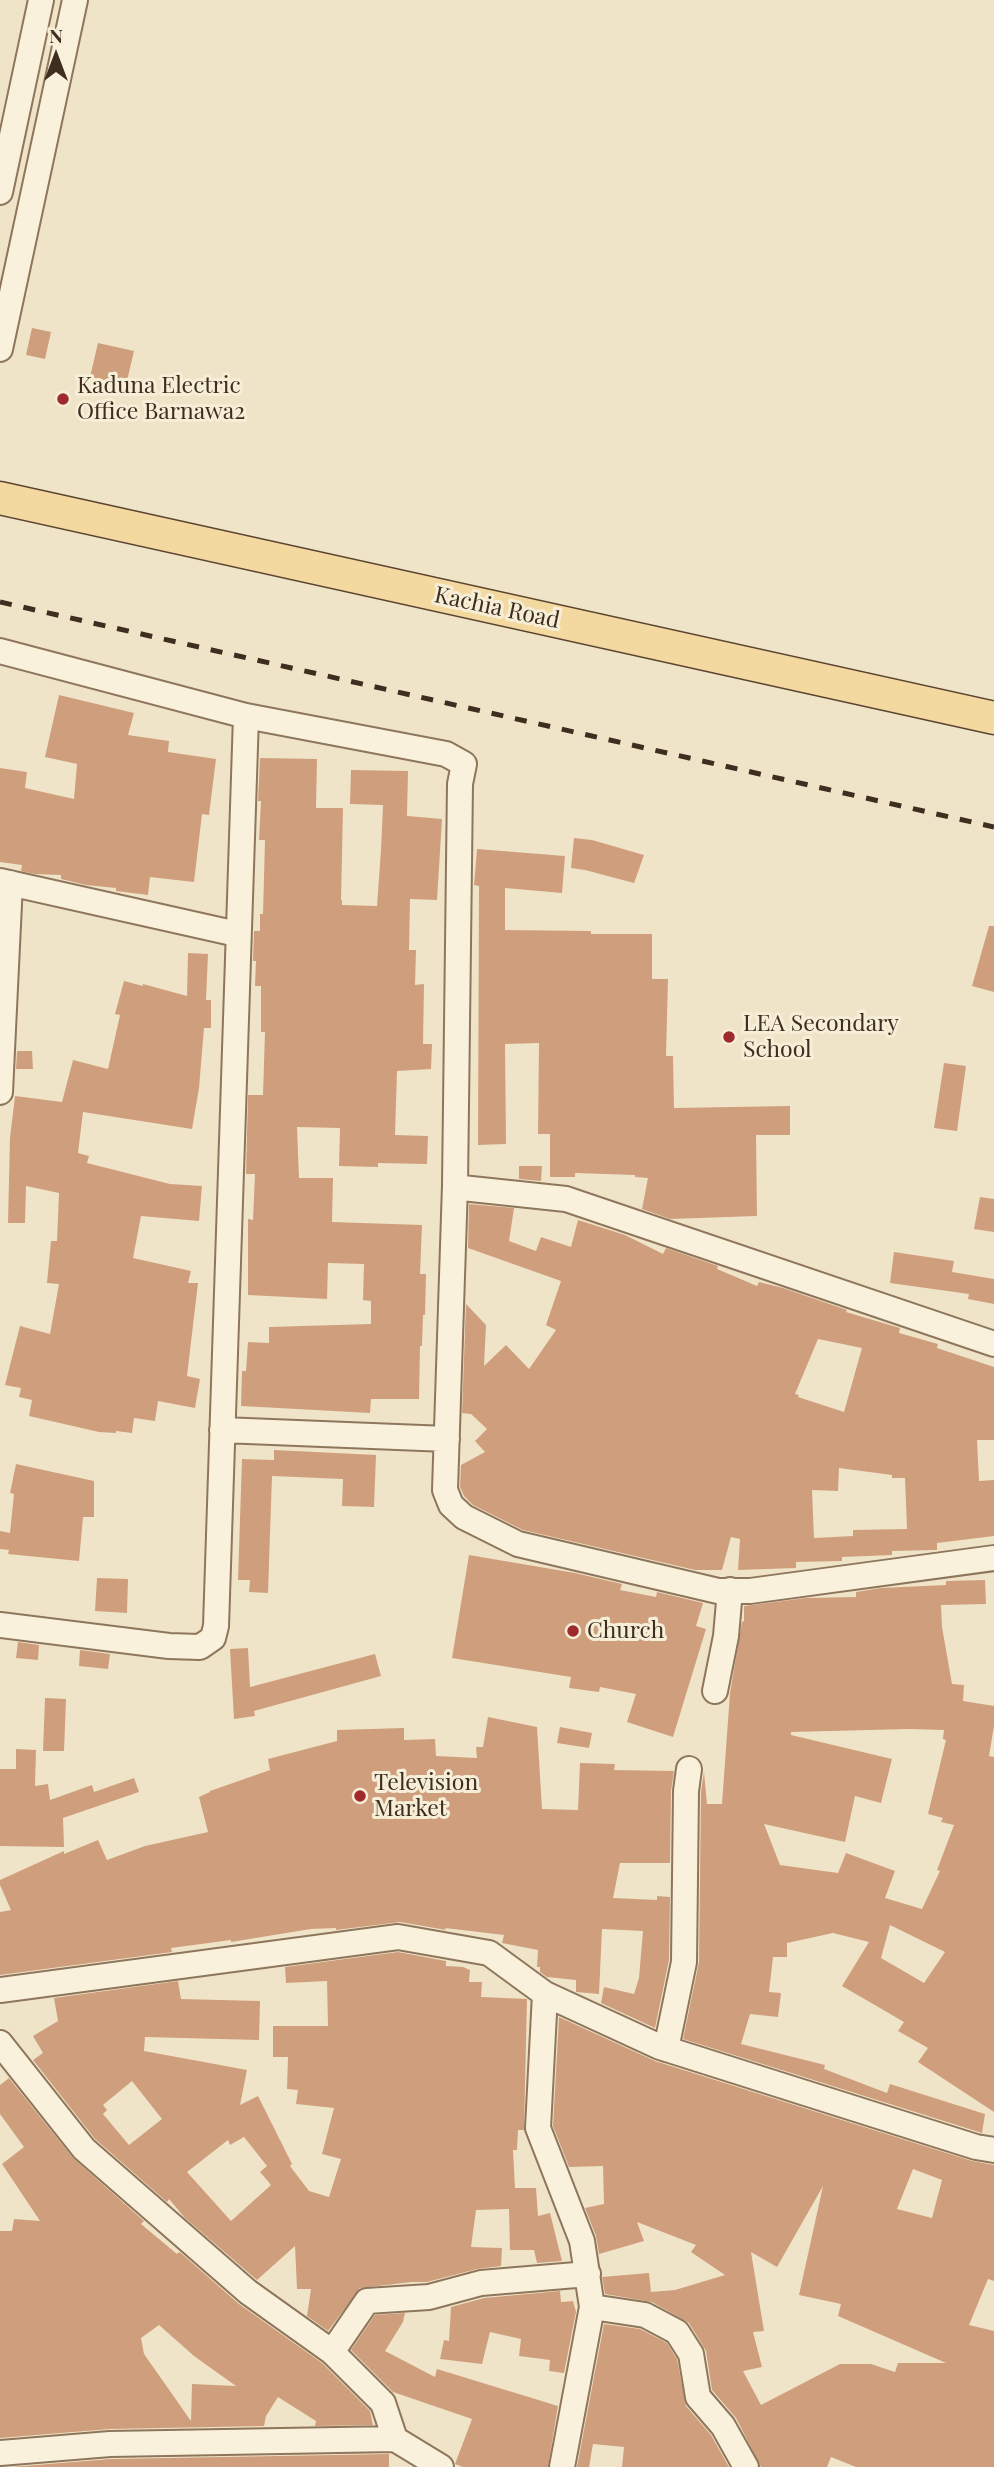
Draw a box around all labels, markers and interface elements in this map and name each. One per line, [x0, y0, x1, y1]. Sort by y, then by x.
north arrow [21, 21, 91, 91]
text: N [49, 22, 63, 48]
place label: Kaduna Electric Office Barnawa2 [77, 372, 245, 426]
marker: Kaduna Electric Office Barnawa2 [55, 391, 71, 407]
street label: Kachia Road [432, 581, 562, 635]
place label: LEA Secondary School [743, 1010, 899, 1064]
marker: LEA Secondary School [721, 1029, 737, 1045]
place label: Church [587, 1617, 664, 1645]
marker: Church [565, 1623, 581, 1639]
place label: Television Market [374, 1769, 478, 1823]
marker: Television Market [352, 1788, 368, 1804]

